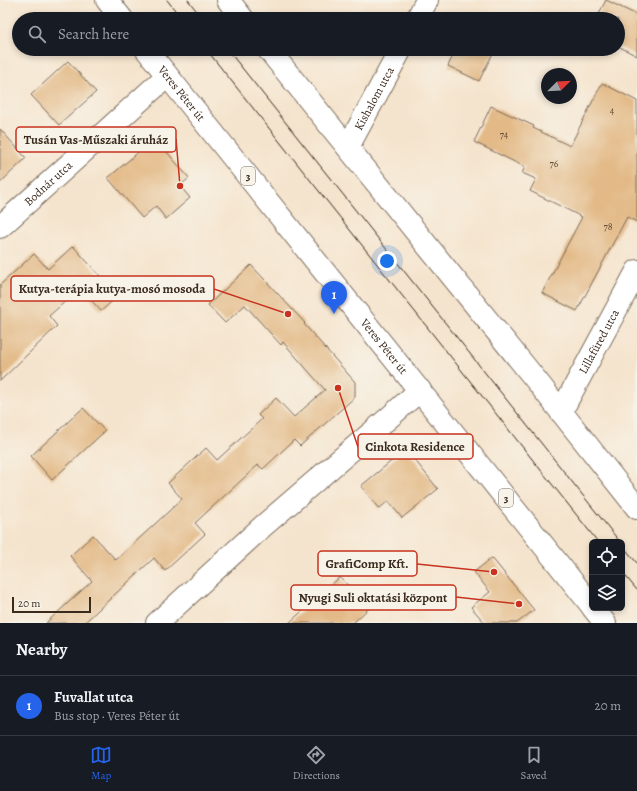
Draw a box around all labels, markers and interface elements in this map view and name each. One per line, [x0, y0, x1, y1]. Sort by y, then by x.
search box [12, 12, 625, 56]
icon: search [26, 23, 48, 45]
text: Search here [58, 24, 129, 44]
street label: Veres Péter út [154, 61, 209, 125]
street label: Kishalom utca [350, 64, 398, 133]
north arrow [541, 68, 577, 104]
house number: 4 [610, 104, 615, 117]
callout: Tusán Vas-Műszaki áruház [16, 127, 176, 152]
house number: 74 [500, 128, 509, 141]
text: Tusán Vas-Műszaki áruház [24, 131, 168, 148]
street label: Bodnár utca [21, 157, 76, 209]
house number: 76 [550, 157, 559, 170]
road number: 3 [241, 167, 255, 185]
house number: 78 [603, 220, 613, 233]
your location [377, 251, 397, 271]
callout: Kutya-terápia kutya-mosó mosoda [11, 276, 214, 301]
text: Kutya-terápia kutya-mosó mosoda [19, 280, 206, 297]
pin: 1 [321, 281, 347, 314]
street label: Lillafüred utca [575, 306, 623, 377]
street label: Veres Péter út [356, 314, 411, 378]
callout: Cinkota Residence [358, 434, 473, 459]
text: Cinkota Residence [365, 438, 465, 455]
road number: 3 [499, 489, 513, 507]
map controls [589, 539, 625, 611]
button: locate [589, 539, 625, 575]
callout: GrafiComp Kft. [318, 551, 417, 576]
text: GrafiComp Kft. [325, 555, 409, 572]
button: layers [589, 575, 625, 611]
callout: Nyugi Suli oktatási központ [291, 585, 456, 610]
text: Nyugi Suli oktatási központ [299, 589, 448, 606]
scale bar [12, 595, 91, 614]
text: 20 m [18, 596, 40, 611]
text: Nearby [16, 638, 67, 661]
text: Fuvallat utca [54, 687, 134, 707]
text: 1 [27, 697, 31, 714]
text: 20 m [595, 697, 621, 714]
text: Bus stop · Veres Péter út [54, 707, 180, 724]
tab: Map [90, 744, 112, 783]
tab: Directions [293, 744, 340, 783]
tab: Saved [521, 744, 547, 783]

